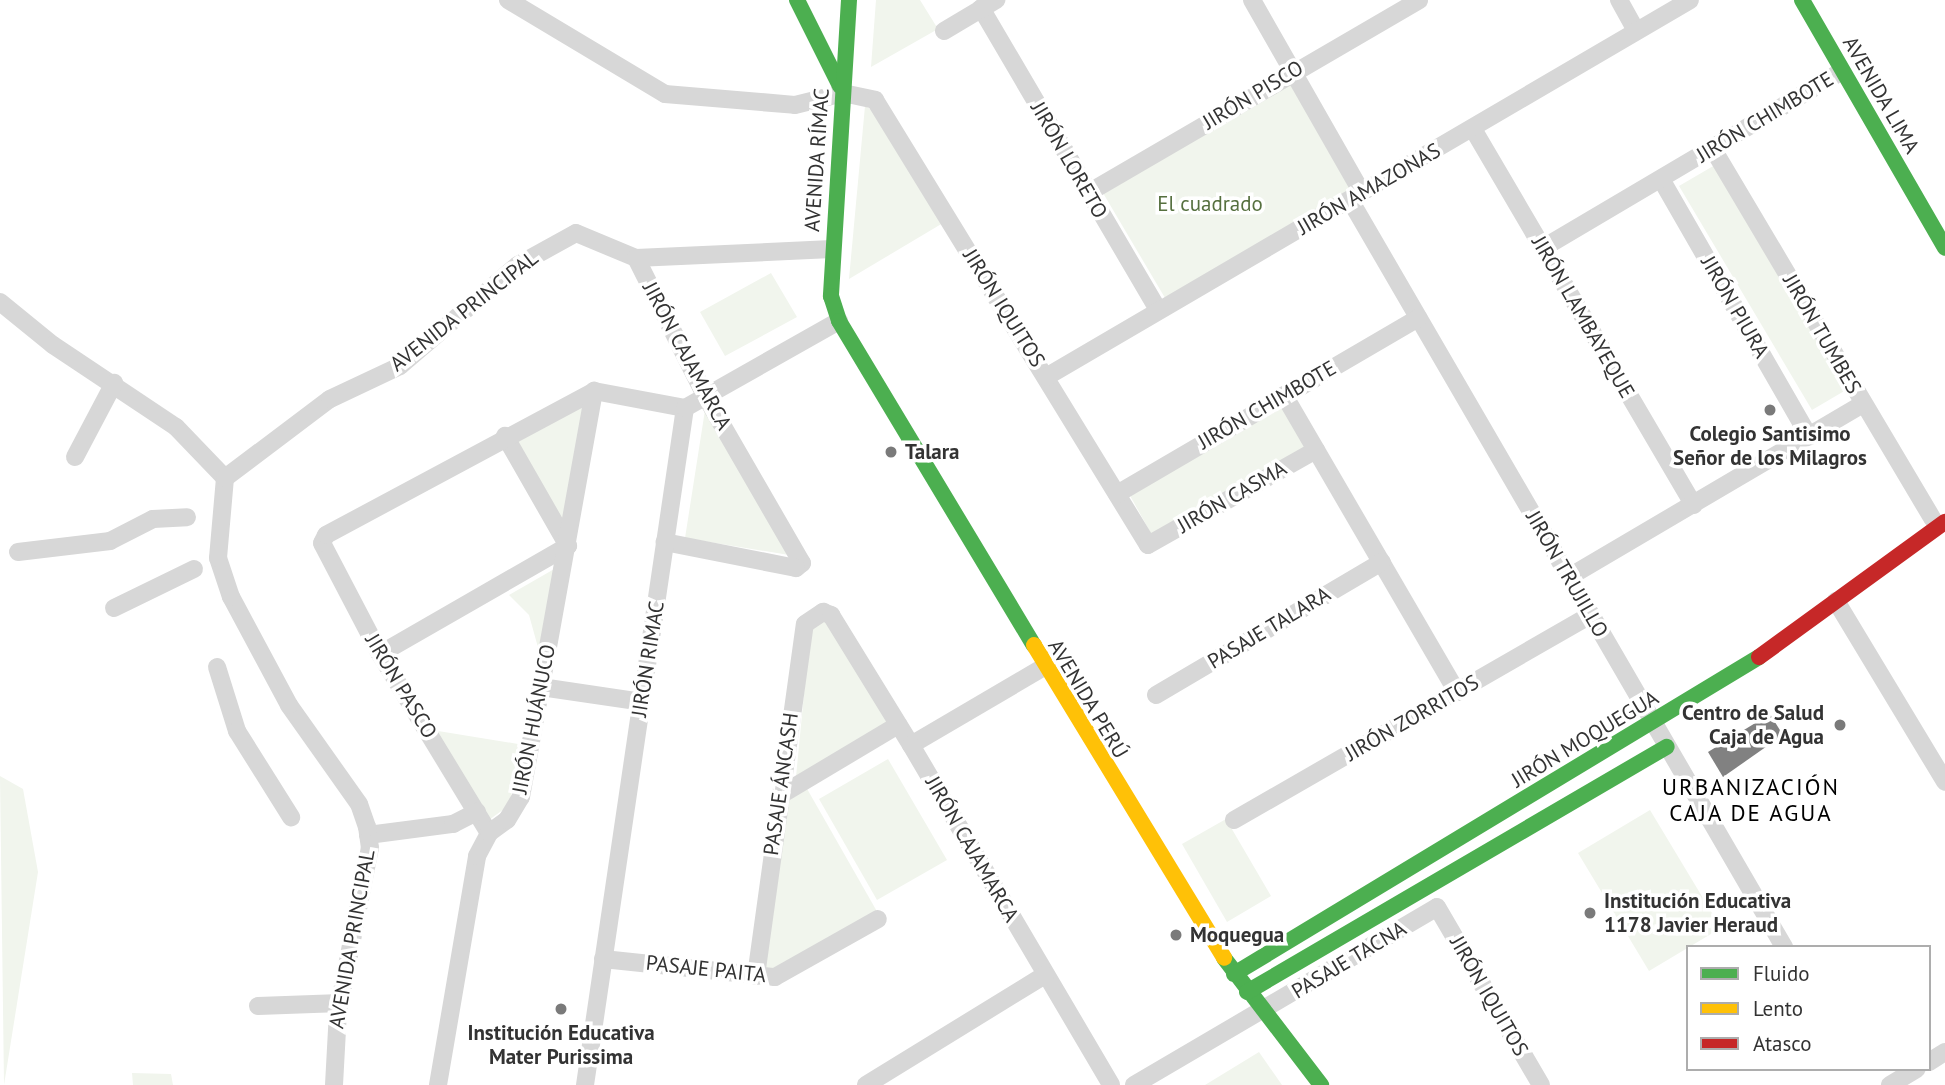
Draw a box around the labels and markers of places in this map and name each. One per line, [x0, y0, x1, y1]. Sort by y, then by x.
marker: Colegio Santisimo Señor de los Milagros [1762, 402, 1778, 418]
place label: Colegio Santisimo Señor de los Milagros [1673, 421, 1867, 471]
place label: Talara [905, 439, 960, 465]
marker: Talara [883, 444, 899, 460]
place label: Centro de Salud Caja de Agua [1682, 700, 1824, 750]
marker: Centro de Salud Caja de Agua [1830, 715, 1850, 735]
place label: Institución Educativa 1178 Javier Heraud [1604, 888, 1791, 938]
marker: Institución Educativa 1178 Javier Heraud [1582, 905, 1598, 921]
place label: Moquegua [1190, 922, 1284, 948]
marker: Moquegua [1168, 927, 1184, 943]
marker: Institución Educativa Mater Purissima [553, 1001, 569, 1017]
place label: Institución Educativa Mater Purissima [467, 1020, 655, 1070]

